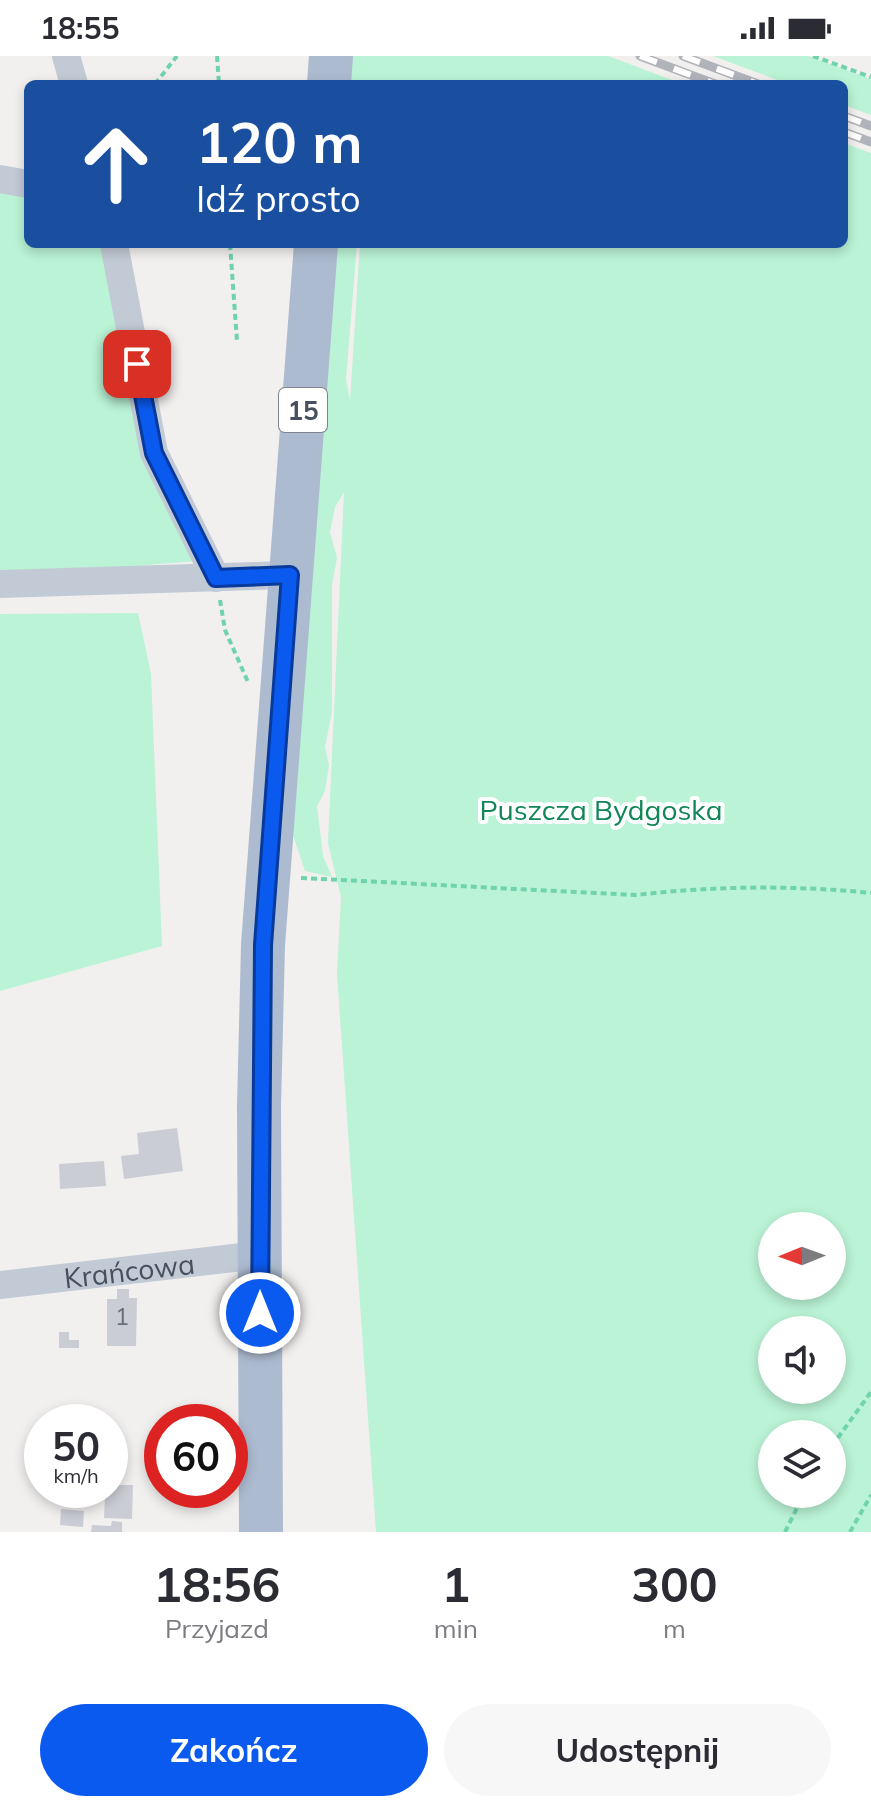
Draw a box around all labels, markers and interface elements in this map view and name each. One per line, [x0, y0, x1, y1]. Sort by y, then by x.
text: 18:55 [40, 9, 119, 47]
text: 120 m [196, 107, 363, 177]
icon: ahead [64, 112, 168, 216]
text: Idź prosto [196, 176, 361, 221]
pin [103, 330, 171, 398]
icon: arrive [115, 342, 159, 386]
road number: 15 [279, 388, 327, 432]
park label: Puszcza Bydgoska [480, 792, 722, 827]
north arrow [758, 1212, 846, 1300]
map controls [758, 1212, 846, 1508]
street label: Krańcowa [62, 1245, 196, 1295]
position arrow [218, 1271, 302, 1355]
house number: 1 [115, 1301, 129, 1331]
button: sound [758, 1316, 846, 1404]
speed limit sign: 60 [144, 1404, 248, 1508]
button: layers [758, 1420, 846, 1508]
text: 50 [52, 1421, 100, 1471]
text: km/h [53, 1463, 99, 1488]
text: 18:56 [153, 1554, 280, 1614]
text: 1 [441, 1554, 470, 1614]
text: 300 [631, 1554, 718, 1614]
text: Przyjazd [165, 1612, 269, 1645]
text: min [434, 1612, 478, 1645]
text: m [663, 1612, 686, 1645]
button: Zakończ [40, 1704, 428, 1796]
button: Udostępnij [444, 1704, 831, 1796]

